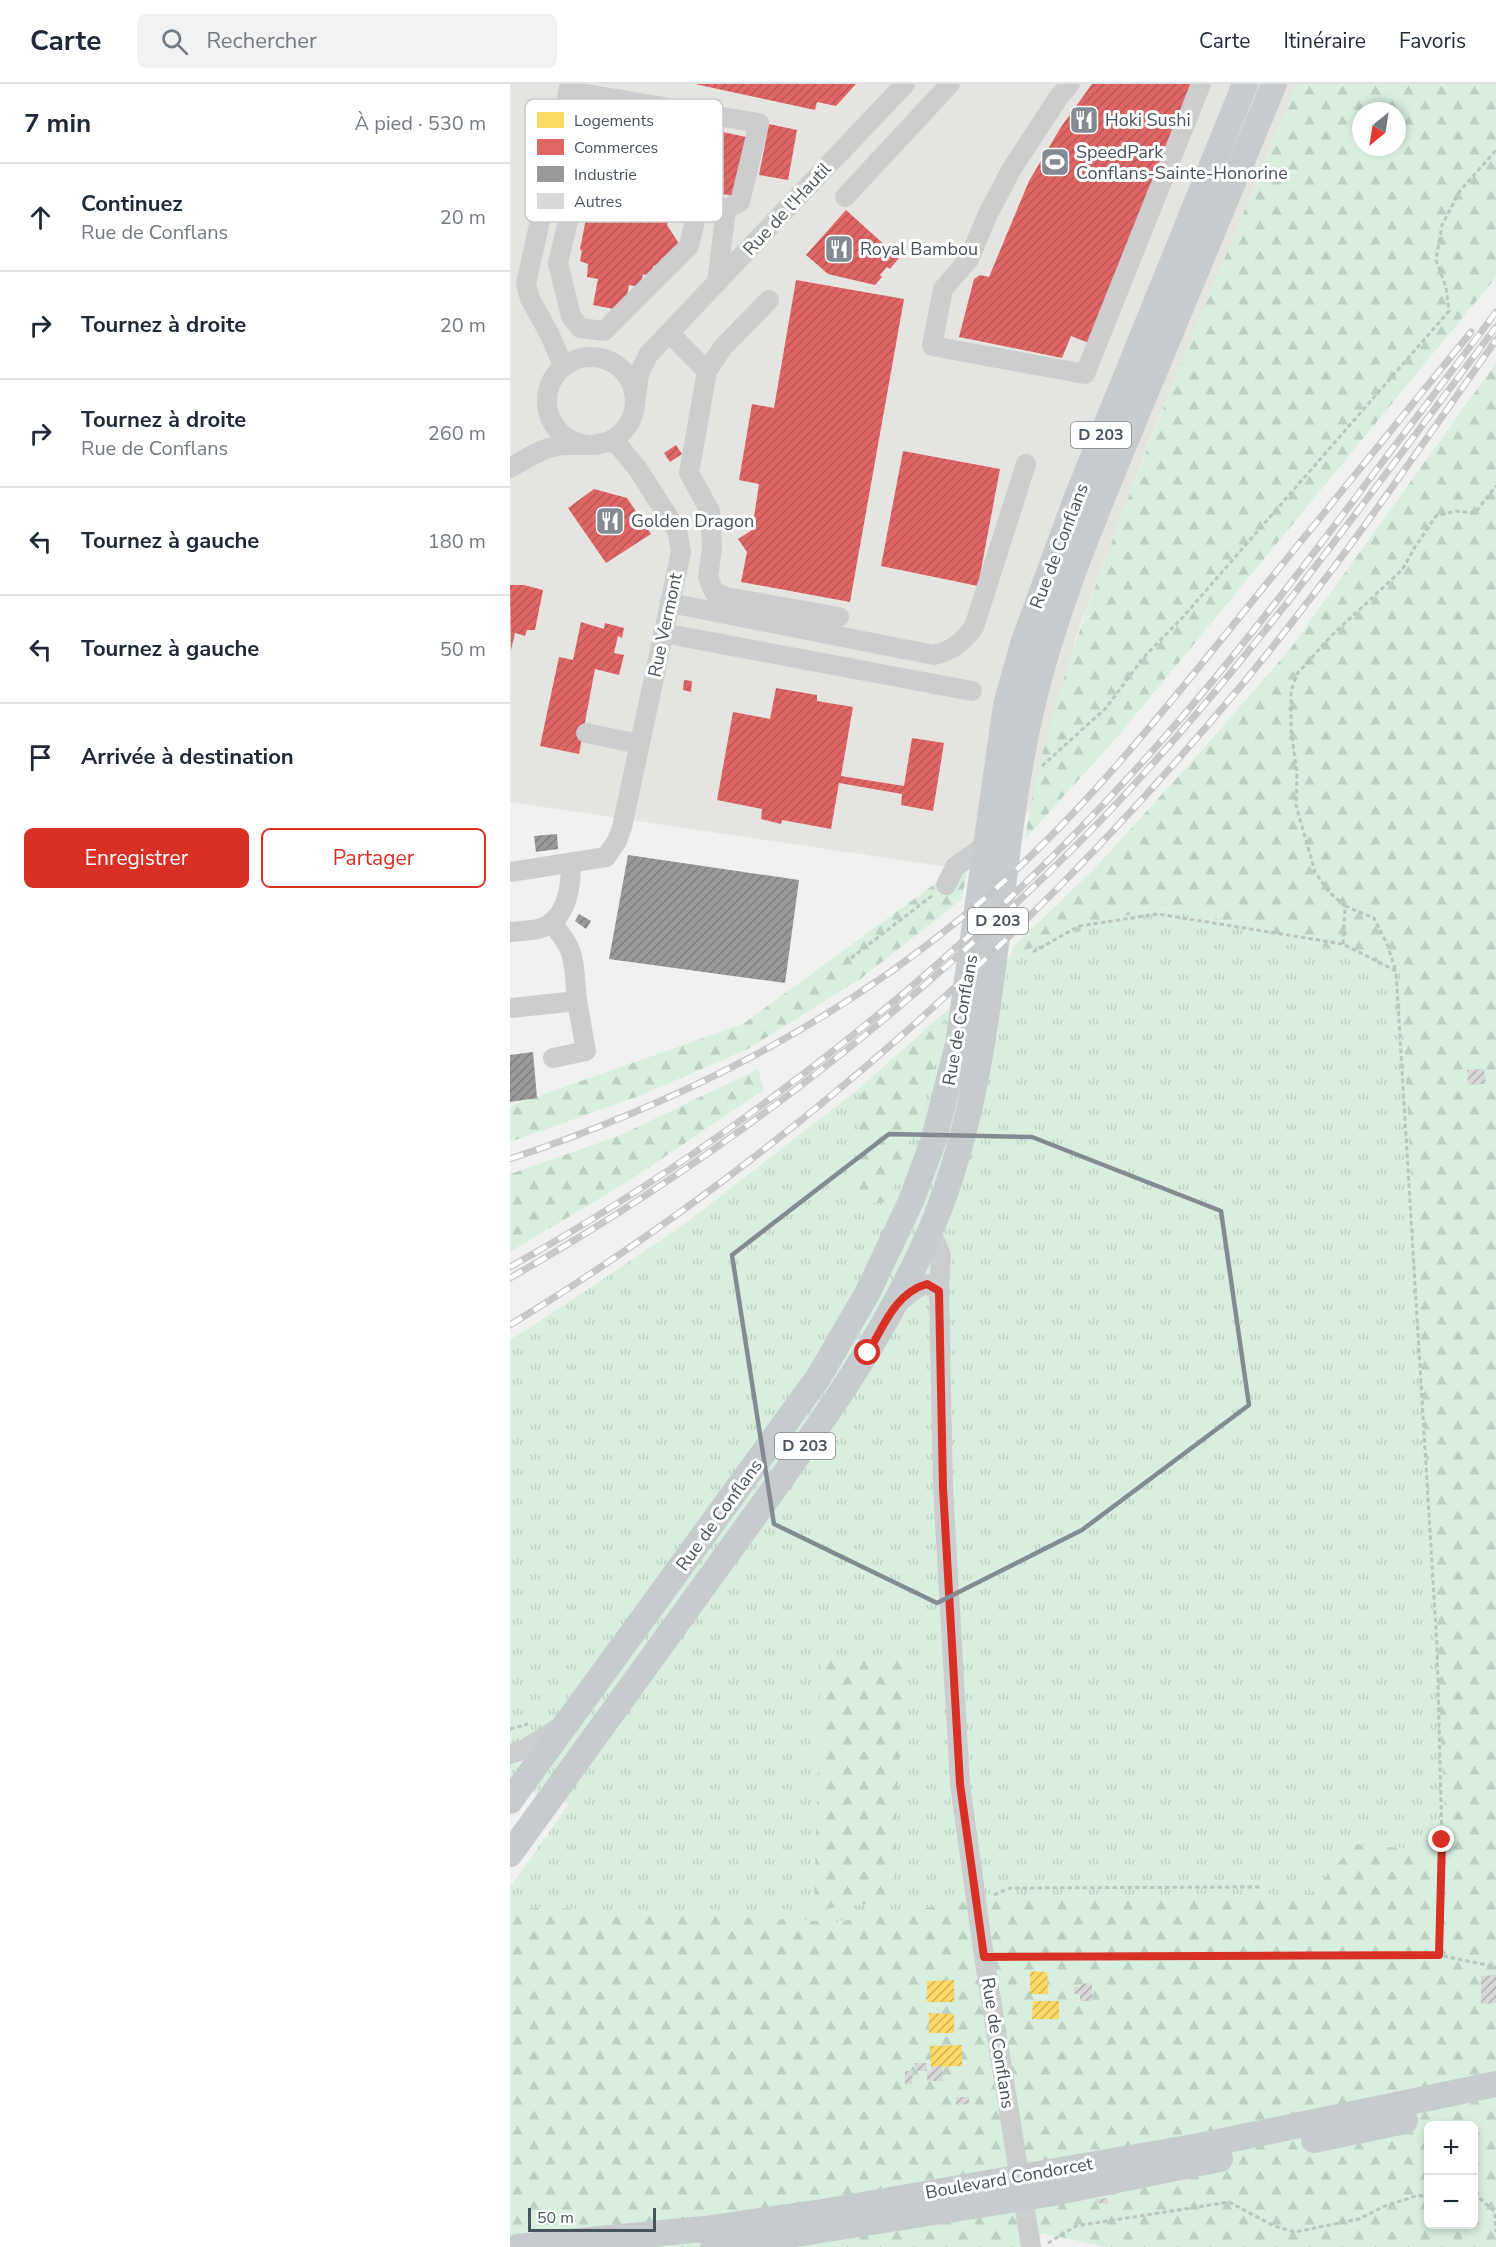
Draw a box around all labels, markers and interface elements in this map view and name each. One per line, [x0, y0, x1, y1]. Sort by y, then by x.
search box [137, 14, 557, 68]
text: Carte [30, 22, 101, 60]
icon: search [158, 25, 191, 58]
text: Rechercher [206, 26, 317, 56]
text: Carte [1199, 27, 1250, 55]
text: Itinéraire [1283, 27, 1366, 55]
text: Favoris [1399, 27, 1466, 55]
legend [525, 99, 723, 222]
north arrow [1352, 102, 1406, 156]
restaurant icon: Hoki Sushi [1068, 104, 1100, 136]
text: 7 min [24, 106, 91, 141]
place label: Hoki Sushi [1105, 108, 1191, 132]
text: À pied · 530 m [355, 110, 486, 137]
text: Logements [574, 110, 654, 132]
text: Commerces [574, 137, 658, 159]
place label: SpeedPark Conflans-Sainte-Honorine [1076, 140, 1288, 185]
sports icon: SpeedPark Conflans-Sainte-Honorine [1039, 146, 1071, 178]
street label: Rue de l'Hautil [738, 157, 837, 261]
text: Industrie [574, 164, 637, 186]
text: Continuez [81, 189, 183, 219]
text: Autres [574, 191, 622, 213]
icon: ahead [24, 201, 57, 234]
text: 20 m [440, 204, 486, 231]
text: Rue de Conflans [81, 219, 228, 246]
restaurant icon: Royal Bambou [823, 233, 855, 265]
place label: Royal Bambou [860, 237, 978, 261]
icon: right [24, 309, 57, 342]
text: Tournez à droite [81, 310, 246, 340]
text: 20 m [440, 312, 486, 339]
text: Tournez à droite [81, 405, 246, 435]
icon: right [24, 417, 57, 450]
text: 260 m [428, 420, 486, 447]
road number: D 203 [1071, 422, 1131, 448]
text: Rue de Conflans [81, 435, 228, 462]
street label: Rue de Conflans [1024, 480, 1094, 612]
restaurant icon: Golden Dragon [594, 505, 626, 537]
place label: Golden Dragon [631, 509, 754, 533]
icon: left [24, 525, 57, 558]
text: Tournez à gauche [81, 526, 259, 556]
text: 180 m [428, 528, 486, 555]
street label: Rue Vermont [642, 570, 688, 679]
icon: left [24, 633, 57, 666]
text: Tournez à gauche [81, 634, 259, 664]
text: 50 m [440, 636, 486, 663]
icon: arrive [24, 741, 57, 774]
text: Arrivée à destination [81, 742, 294, 772]
button: Enregistrer [24, 828, 249, 888]
button: Partager [261, 828, 486, 888]
road number: D 203 [968, 908, 1028, 934]
street label: Rue de Conflans [937, 953, 983, 1087]
route start [854, 1339, 880, 1365]
road number: D 203 [775, 1433, 835, 1459]
street label: Rue de Conflans [670, 1454, 768, 1576]
route end [1428, 1826, 1454, 1852]
street label: Rue de Conflans [976, 1976, 1020, 2110]
map controls [1424, 2121, 1478, 2229]
button: + [1424, 2121, 1478, 2175]
street label: Boulevard Condorcet [923, 2151, 1095, 2205]
button: − [1424, 2175, 1478, 2229]
scale bar [528, 2205, 656, 2232]
text: 50 m [537, 2207, 574, 2229]

